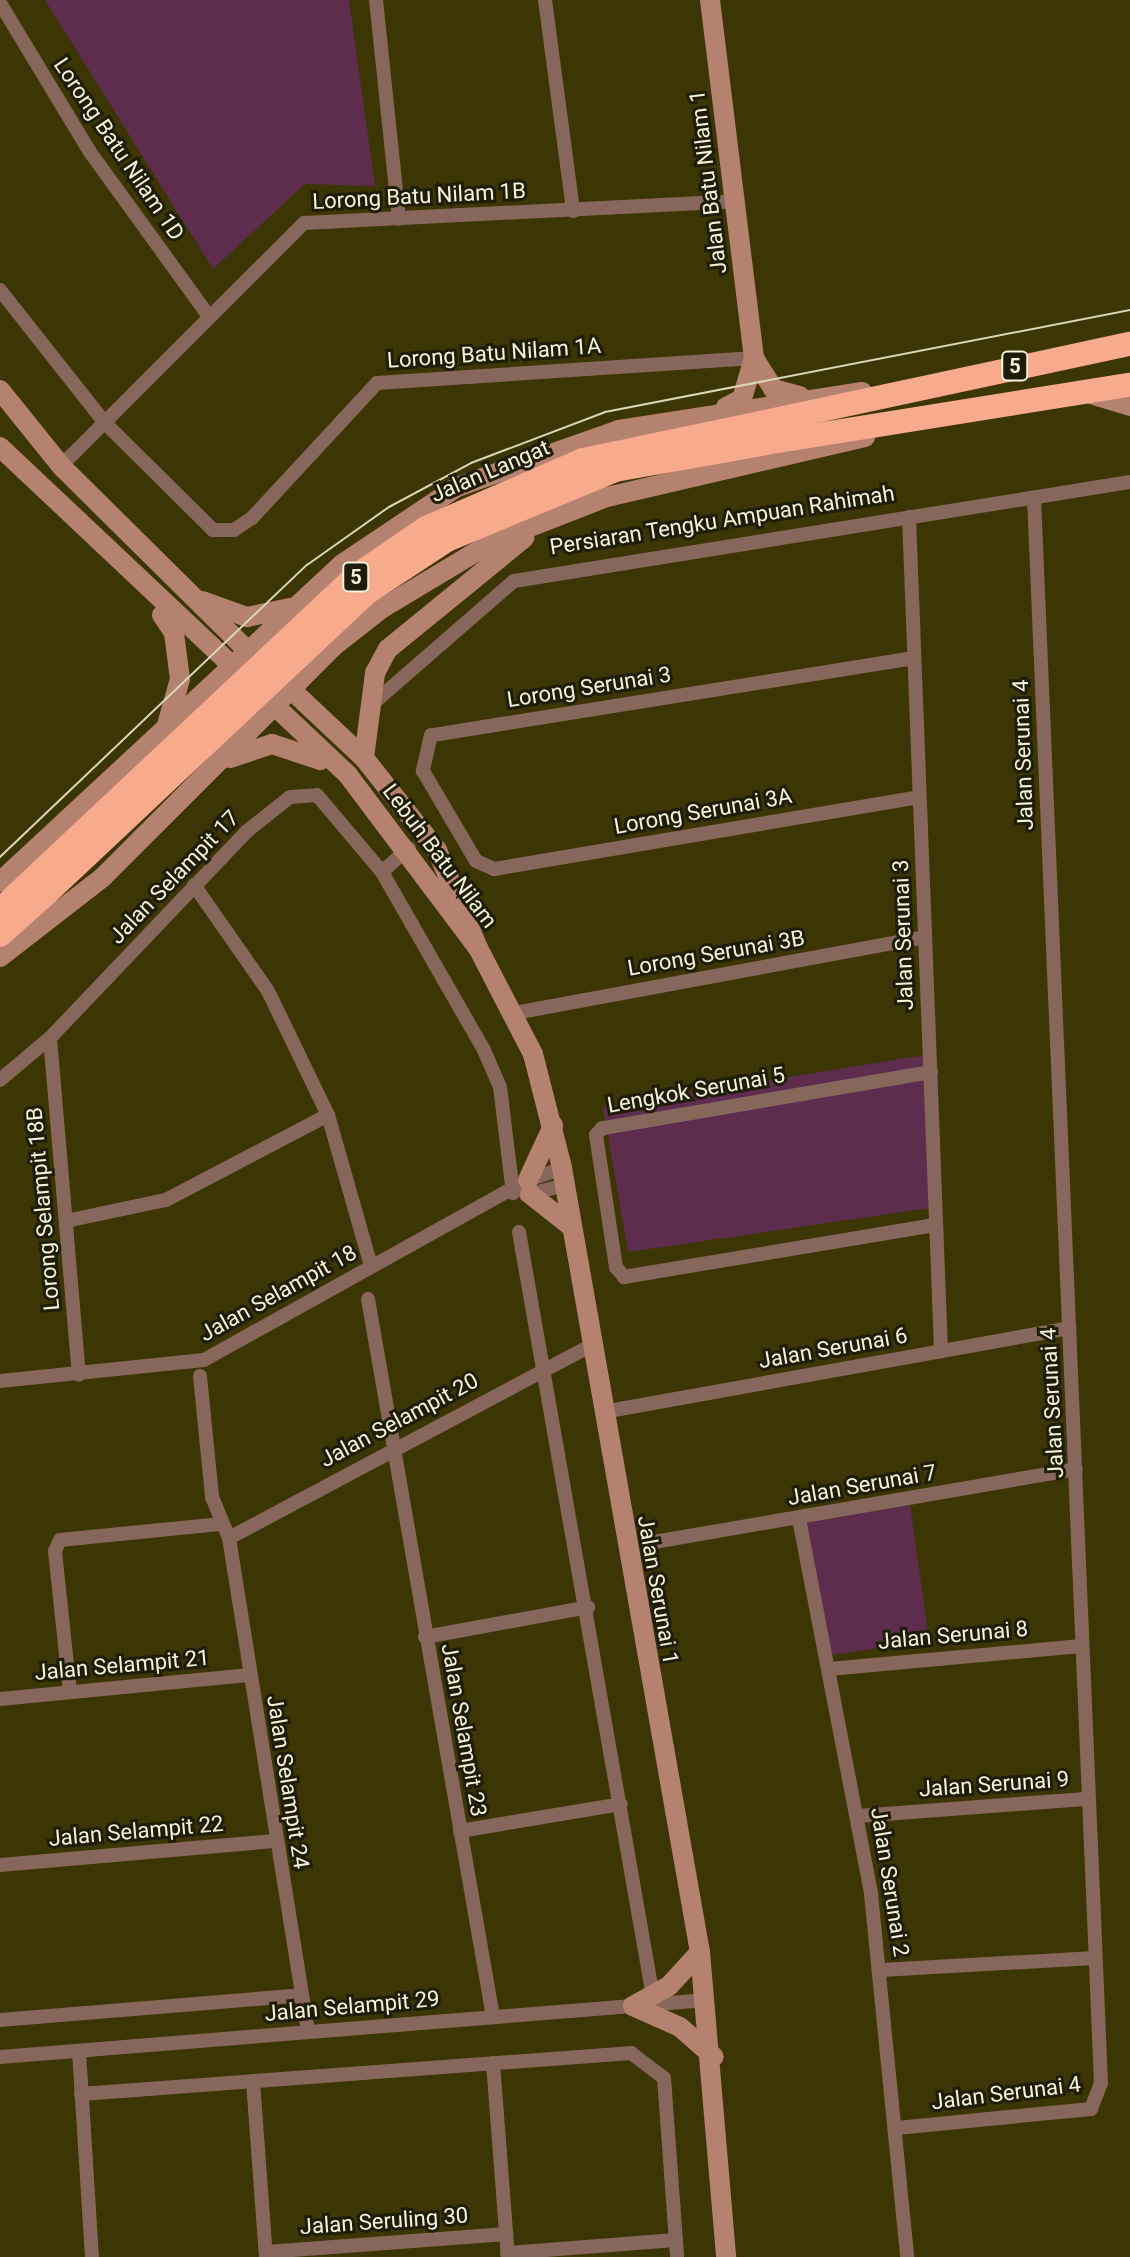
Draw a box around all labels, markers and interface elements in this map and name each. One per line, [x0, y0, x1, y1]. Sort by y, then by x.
street label: Lorong Batu Nilam 1D [48, 53, 190, 245]
street label: Jalan Batu Nilam 1 [684, 89, 732, 275]
street label: Lorong Batu Nilam 1B [312, 177, 526, 215]
street label: Lorong Batu Nilam 1A [386, 332, 602, 374]
road number: 5 [1001, 350, 1029, 382]
street label: Jalan Langat [427, 434, 553, 508]
street label: Persiaran Tengku Ampuan Rahimah [548, 480, 896, 560]
road number: 5 [342, 561, 370, 593]
street label: Lorong Serunai 3 [505, 661, 673, 713]
street label: Jalan Serunai 4 [1007, 679, 1039, 831]
street label: Lebuh Batu Nilam [377, 779, 503, 933]
street label: Lorong Serunai 3A [612, 782, 794, 840]
street label: Jalan Selampit 17 [104, 805, 244, 949]
street label: Jalan Serunai 3 [887, 859, 919, 1011]
street label: Lorong Serunai 3B [625, 924, 807, 982]
street label: Lengkok Serunai 5 [605, 1061, 787, 1119]
street label: Lorong Selampit 18B [21, 1106, 65, 1312]
street label: Jalan Selampit 18 [195, 1239, 361, 1347]
street label: Jalan Serunai 6 [757, 1322, 909, 1374]
street label: Jalan Serunai 4 [1035, 1327, 1069, 1479]
street label: Jalan Selampit 20 [315, 1367, 483, 1473]
street label: Jalan Serunai 7 [786, 1459, 938, 1511]
street label: Jalan Serunai 1 [632, 1514, 684, 1666]
street label: Jalan Serunai 8 [877, 1615, 1029, 1655]
street label: Jalan Selampit 23 [436, 1641, 492, 1819]
street label: Jalan Selampit 21 [33, 1644, 211, 1686]
street label: Jalan Selampit 24 [261, 1693, 315, 1871]
street label: Jalan Serunai 9 [918, 1766, 1070, 1802]
street label: Jalan Serunai 2 [865, 1806, 915, 1958]
street label: Jalan Selampit 22 [47, 1810, 225, 1852]
street label: Jalan Selampit 29 [263, 1985, 441, 2027]
street label: Jalan Serunai 4 [930, 2071, 1082, 2115]
street label: Jalan Seruling 30 [299, 2202, 469, 2240]

